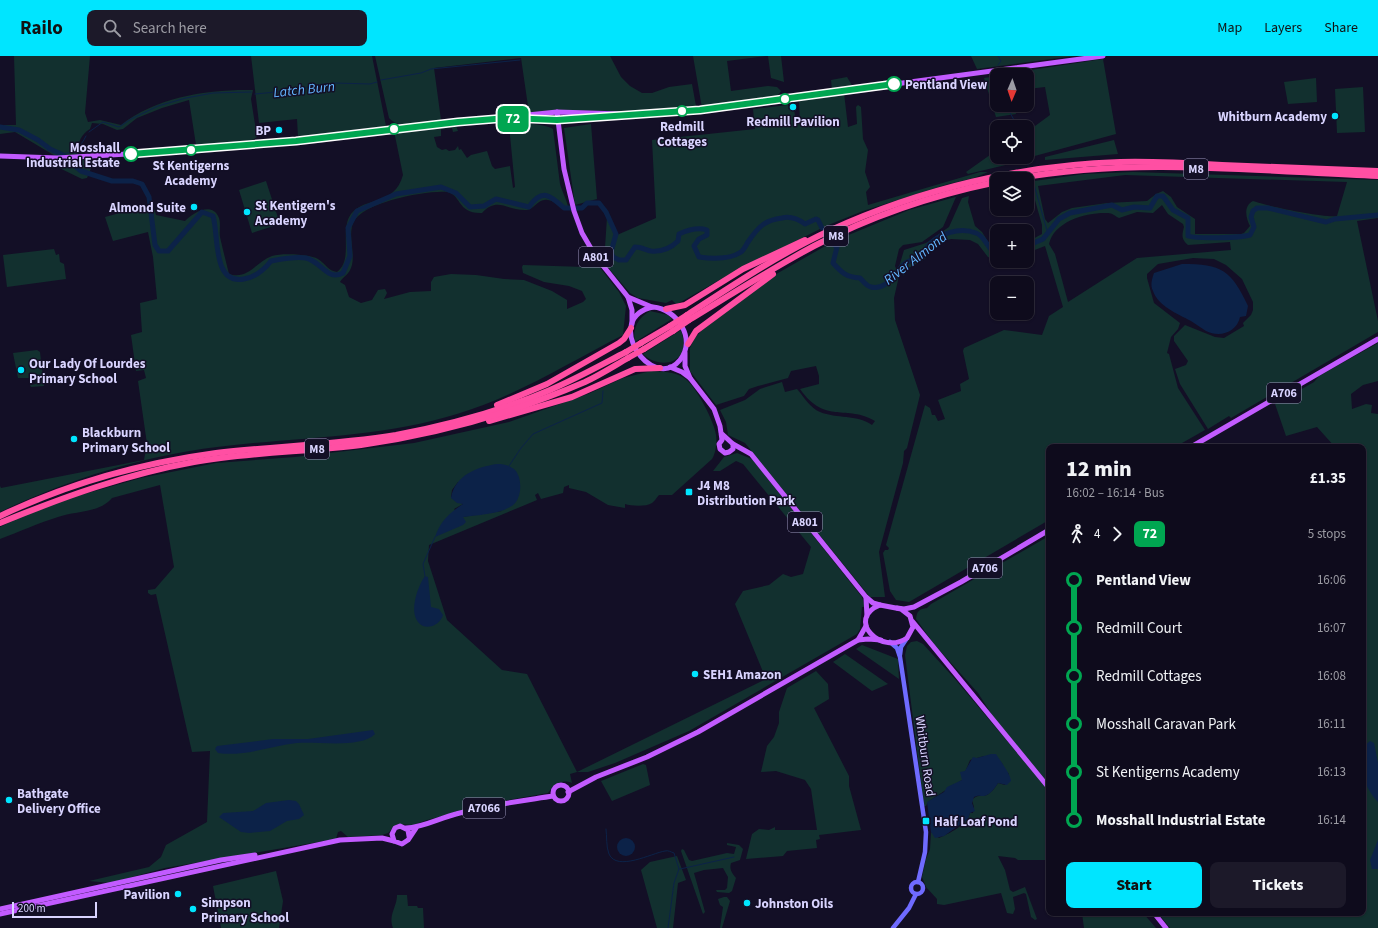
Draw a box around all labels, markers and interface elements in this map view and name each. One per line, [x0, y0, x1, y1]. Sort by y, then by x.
search box [87, 10, 367, 46]
text: Railo [20, 15, 63, 42]
icon: search [101, 17, 123, 39]
text: Search here [133, 18, 207, 39]
text: Map [1217, 18, 1242, 38]
text: Layers [1264, 18, 1302, 38]
text: Share [1324, 18, 1358, 38]
north arrow [990, 68, 1034, 112]
map controls [990, 68, 1034, 320]
marker: Pentland View [886, 76, 902, 92]
place label: Pentland View [905, 76, 987, 94]
water label: Latch Burn [272, 77, 336, 103]
unlabelled marker [779, 93, 791, 105]
marker: Redmill Pavilion [788, 102, 798, 112]
marker: Redmill Cottages [676, 105, 688, 117]
line badge: 72 [495, 106, 531, 132]
place label: Whitburn Academy [1218, 108, 1327, 126]
text: 72 [506, 109, 520, 129]
marker: Whitburn Academy [1330, 111, 1340, 121]
place label: Redmill Pavilion [746, 113, 840, 131]
place label: Redmill Cottages [657, 118, 707, 151]
button: locate [990, 120, 1034, 164]
place label: BP [255, 122, 271, 140]
unlabelled marker [388, 123, 400, 135]
marker: BP [274, 125, 284, 135]
place label: Mosshall Industrial Estate [26, 139, 120, 172]
marker: St Kentigerns Academy [185, 144, 197, 156]
marker: Mosshall Industrial Estate [123, 146, 139, 162]
place label: St Kentigerns Academy [153, 157, 230, 190]
road number: M8 [1184, 159, 1208, 179]
button: layers [990, 172, 1034, 216]
place label: St Kentigern's Academy [254, 197, 336, 230]
place label: Almond Suite [108, 199, 186, 217]
marker: Almond Suite [189, 202, 199, 212]
marker: St Kentigern's Academy [242, 207, 252, 217]
button: + [990, 224, 1034, 268]
road number: M8 [824, 226, 848, 246]
water label: River Almond [880, 227, 952, 290]
road number: A801 [579, 247, 613, 267]
button: − [990, 276, 1034, 320]
place label: Our Lady Of Lourdes Primary School [29, 355, 146, 388]
marker: Our Lady Of Lourdes Primary School [16, 365, 26, 375]
road number: A706 [1267, 383, 1301, 403]
place label: Blackburn Primary School [82, 424, 170, 457]
marker: Blackburn Primary School [69, 434, 79, 444]
road number: M8 [305, 439, 329, 459]
text: 12 min [1066, 453, 1132, 485]
text: £1.35 [1310, 468, 1346, 489]
place label: J4 M8 Distribution Park [697, 477, 796, 510]
text: 16:02 – 16:14 · Bus [1066, 484, 1164, 502]
marker: J4 M8 Distribution Park [684, 487, 694, 497]
road number: A801 [788, 512, 822, 532]
icon: walk [1066, 523, 1088, 545]
icon: forward [1106, 523, 1128, 545]
text: 72 [1142, 524, 1157, 544]
text: 4 [1094, 525, 1100, 543]
text: 5 stops [1308, 525, 1346, 543]
road number: A706 [968, 558, 1002, 578]
text: Pentland View [1096, 570, 1191, 591]
text: 16:06 [1317, 571, 1346, 589]
text: Redmill Court [1096, 618, 1182, 639]
text: 16:07 [1317, 619, 1346, 637]
place label: SEH1 Amazon [703, 666, 782, 684]
text: Redmill Cottages [1096, 666, 1202, 687]
text: 16:08 [1317, 667, 1346, 685]
marker: SEH1 Amazon [690, 669, 700, 679]
text: Mosshall Caravan Park [1096, 714, 1236, 735]
street label: Whitburn Road [910, 715, 940, 798]
text: 16:11 [1317, 715, 1346, 733]
text: St Kentigerns Academy [1096, 762, 1240, 783]
text: 16:13 [1317, 763, 1346, 781]
place label: Bathgate Delivery Office [17, 785, 101, 818]
marker: Bathgate Delivery Office [4, 795, 14, 805]
road number: A7066 [463, 798, 505, 818]
text: Mosshall Industrial Estate [1096, 810, 1266, 831]
text: 16:14 [1317, 811, 1346, 829]
place label: Half Loaf Pond [934, 813, 1017, 831]
marker: Half Loaf Pond [921, 816, 931, 826]
button: Start [1066, 862, 1202, 908]
button: Tickets [1210, 862, 1346, 908]
place label: Pavilion [123, 886, 170, 904]
marker: Pavilion [173, 889, 183, 899]
place label: Simpson Primary School [201, 894, 289, 927]
place label: Johnston Oils [755, 895, 833, 913]
marker: Johnston Oils [742, 898, 752, 908]
scale bar [12, 900, 97, 919]
text: 200 m [18, 901, 46, 916]
marker: Simpson Primary School [188, 904, 198, 914]

